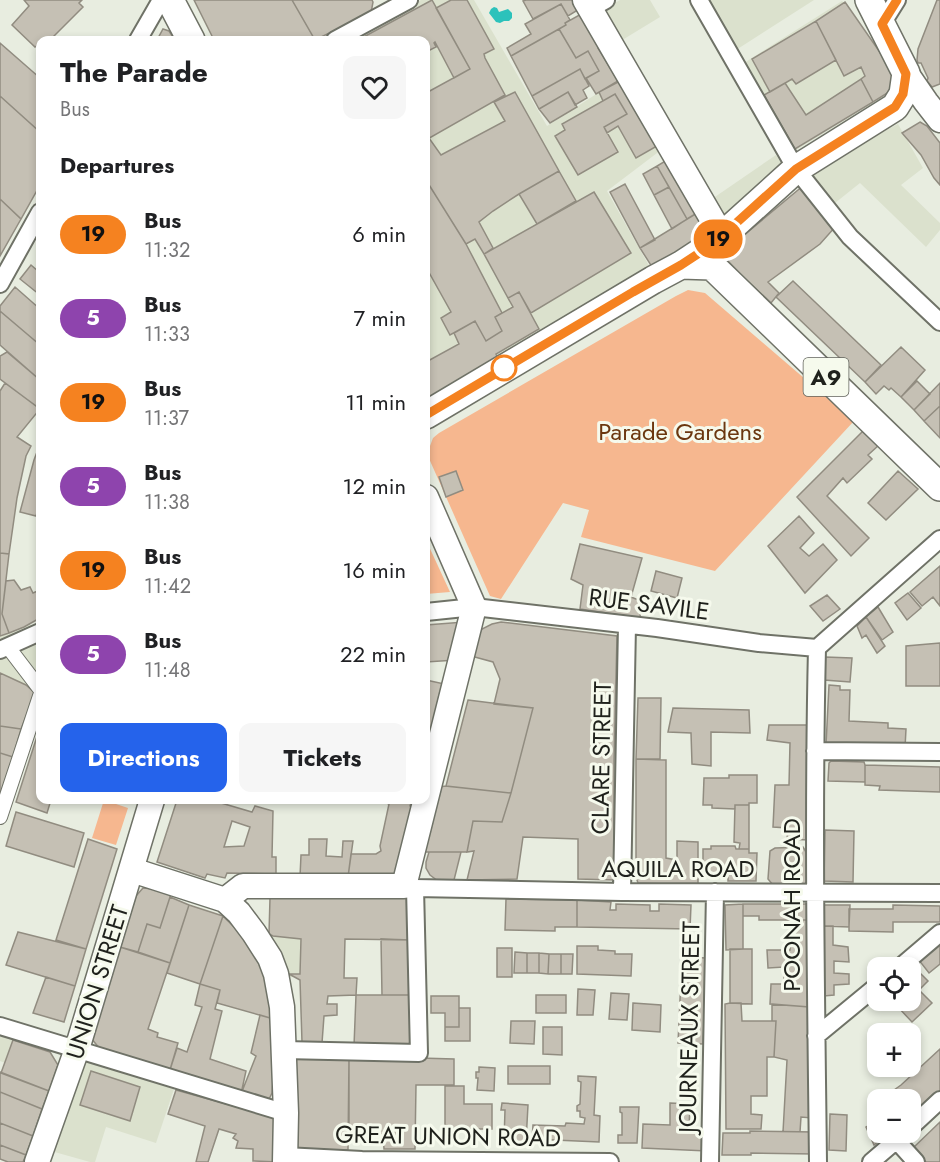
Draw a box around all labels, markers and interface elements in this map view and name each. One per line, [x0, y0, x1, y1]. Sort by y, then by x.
text: The Parade [60, 52, 208, 93]
button: heart [343, 56, 406, 119]
text: Bus [60, 95, 90, 124]
text: Departures [60, 149, 174, 181]
text: Bus [144, 204, 181, 236]
text: 6 min [352, 218, 406, 250]
text: 19 [81, 219, 105, 249]
line badge: 19 [691, 220, 745, 258]
text: 19 [706, 224, 730, 254]
text: 11:32 [144, 236, 190, 265]
text: Bus [144, 288, 181, 320]
text: 7 min [353, 302, 406, 334]
text: 5 [86, 303, 100, 333]
text: 11:33 [144, 320, 190, 349]
unlabelled marker [491, 355, 517, 381]
road number: A9 [804, 358, 848, 396]
text: Bus [144, 372, 181, 404]
text: 11 min [345, 386, 406, 418]
text: 19 [81, 387, 105, 417]
text: 11:37 [144, 404, 189, 433]
park label: Parade Gardens [598, 414, 762, 449]
text: Bus [144, 456, 181, 488]
text: 12 min [343, 470, 406, 502]
text: 5 [86, 471, 100, 501]
text: 11:38 [144, 488, 190, 517]
text: Bus [144, 540, 181, 572]
text: 16 min [342, 554, 406, 586]
text: 19 [81, 555, 105, 585]
text: 11:42 [144, 572, 191, 601]
street label: RUE SAVILE [587, 579, 711, 629]
text: Bus [144, 624, 181, 656]
text: 22 min [340, 638, 406, 670]
text: 5 [86, 639, 100, 669]
text: 11:48 [144, 656, 191, 685]
street label: CLARE STREET [582, 681, 620, 835]
button: Directions [60, 723, 227, 792]
button: Tickets [239, 723, 406, 792]
street label: POONAH ROAD [774, 818, 809, 992]
street label: AQUILA ROAD [601, 851, 755, 886]
street label: UNION STREET [57, 901, 137, 1063]
street label: JOURNEAUX STREET [670, 921, 708, 1136]
map controls [867, 957, 921, 1143]
button: locate [867, 957, 921, 1011]
button: + [867, 1023, 921, 1077]
button: − [867, 1089, 921, 1143]
street label: GREAT UNION ROAD [335, 1117, 561, 1155]

